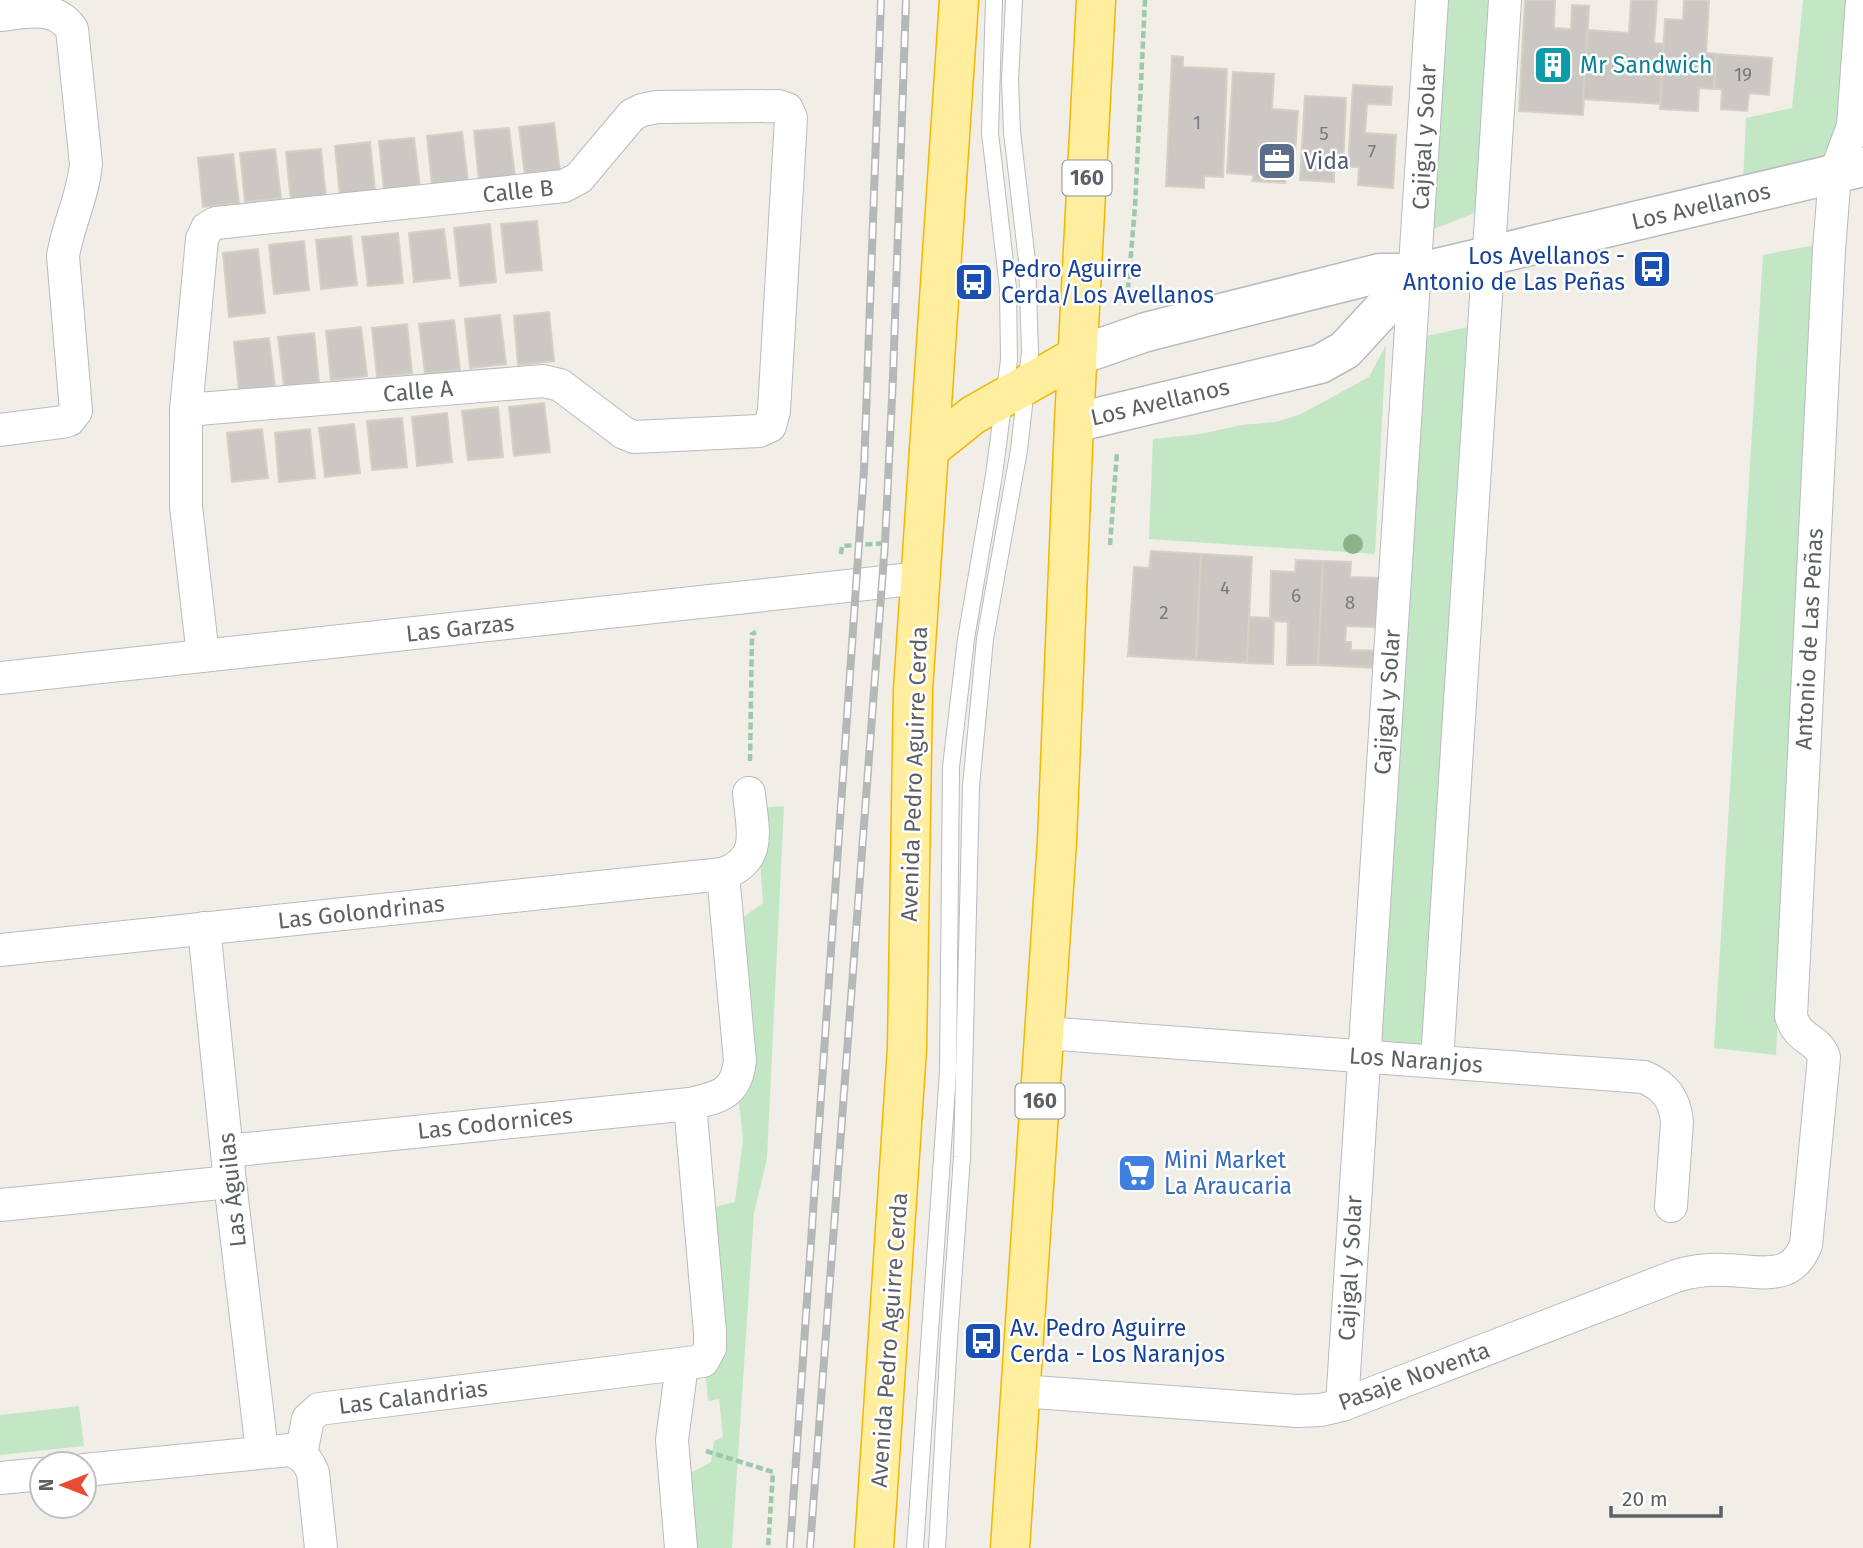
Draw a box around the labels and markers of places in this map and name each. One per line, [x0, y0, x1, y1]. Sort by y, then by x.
building icon: Mr Sandwich [1532, 44, 1574, 86]
place label: Mr Sandwich [1580, 51, 1713, 79]
office icon: Vida [1256, 140, 1298, 182]
place label: Vida [1304, 147, 1350, 175]
place label: Los Avellanos - Antonio de Las Peñas [1403, 242, 1625, 296]
bus stop icon: Los Avellanos - Antonio de Las Peñas [1631, 248, 1673, 290]
place label: Pedro Aguirre Cerda/Los Avellanos [1001, 255, 1214, 309]
bus stop icon: Pedro Aguirre Cerda/Los Avellanos [953, 261, 995, 303]
place label: Mini Market La Araucaria [1164, 1146, 1292, 1200]
supermarket icon: Mini Market La Araucaria [1116, 1152, 1158, 1194]
place label: Av. Pedro Aguirre Cerda - Los Naranjos [1010, 1314, 1225, 1368]
bus stop icon: Av. Pedro Aguirre Cerda - Los Naranjos [962, 1320, 1004, 1362]

